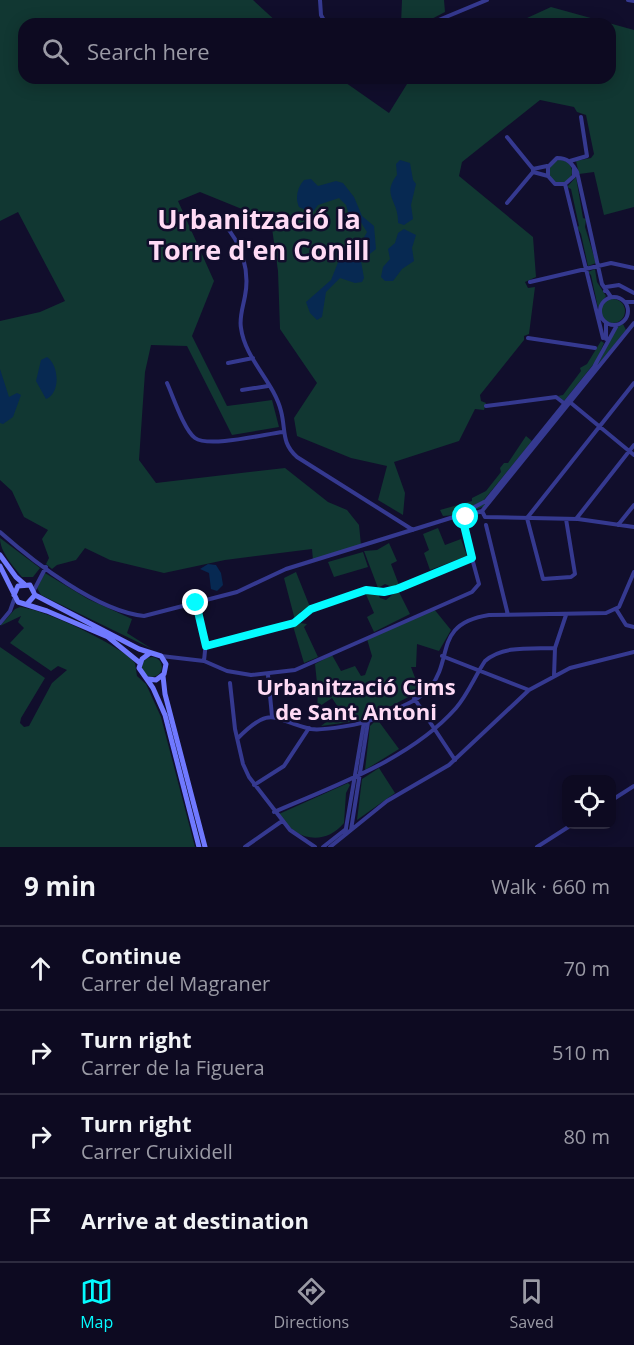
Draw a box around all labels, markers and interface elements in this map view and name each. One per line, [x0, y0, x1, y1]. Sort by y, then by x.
search box [18, 18, 616, 84]
icon: search [39, 35, 72, 68]
text: Search here [87, 36, 210, 66]
district label: Urbanització la Torre d'en Conill [148, 200, 370, 268]
route start [452, 503, 478, 529]
route end [182, 589, 208, 615]
district label: Urbanització Cims de Sant Antoni [256, 671, 456, 726]
map controls [562, 775, 616, 829]
button: locate [562, 775, 616, 829]
text: 9 min [24, 868, 96, 904]
text: Walk · 660 m [491, 873, 610, 900]
text: Continue [81, 940, 181, 970]
icon: ahead [24, 952, 57, 985]
text: 70 m [563, 955, 610, 982]
text: Carrer del Magraner [81, 970, 270, 997]
text: Turn right [81, 1024, 192, 1054]
icon: right [24, 1036, 57, 1069]
text: 510 m [552, 1039, 610, 1066]
text: Carrer de la Figuera [81, 1054, 265, 1081]
text: Turn right [81, 1108, 192, 1138]
icon: right [24, 1120, 57, 1153]
text: 80 m [563, 1123, 610, 1150]
text: Carrer Cruixidell [81, 1138, 233, 1165]
icon: arrive [24, 1204, 57, 1237]
text: Arrive at destination [81, 1205, 309, 1235]
tab: Map [80, 1275, 113, 1333]
tab: Directions [274, 1275, 349, 1333]
tab: Saved [509, 1275, 554, 1333]

